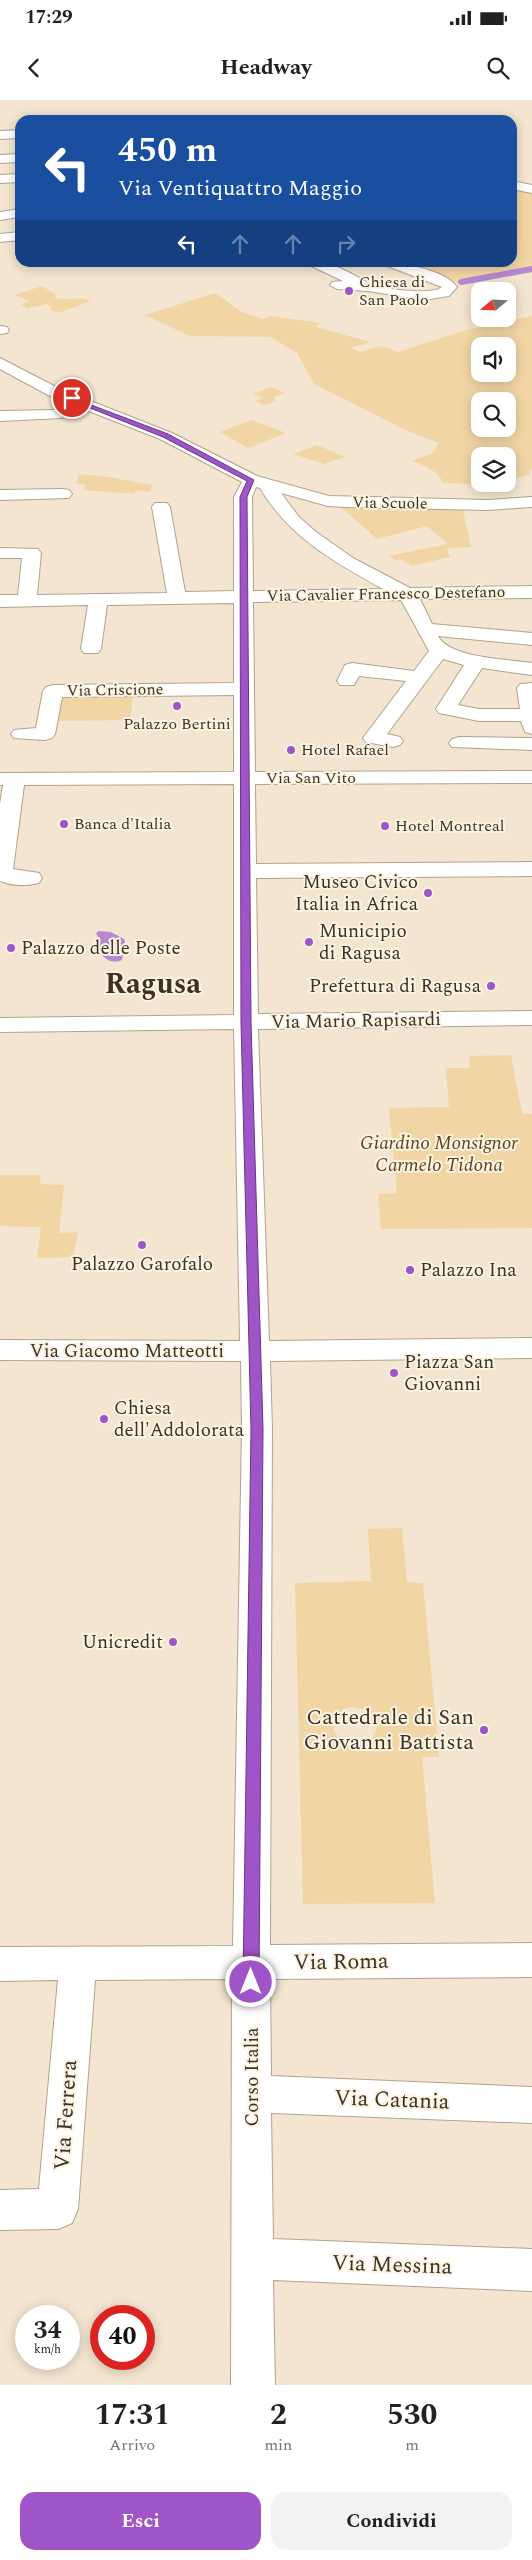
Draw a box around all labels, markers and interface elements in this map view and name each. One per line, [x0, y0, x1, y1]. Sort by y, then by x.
text: 17:29 [25, 3, 73, 32]
text: Headway [220, 51, 312, 84]
icon: back [20, 54, 48, 82]
icon: search [484, 54, 512, 82]
text: 450 m [118, 124, 217, 177]
icon: left [35, 135, 100, 200]
text: Via Ventiquattro Maggio [118, 172, 362, 205]
icon: left [173, 230, 201, 258]
icon: ahead [226, 230, 254, 258]
icon: ahead [279, 230, 307, 258]
icon: right [332, 230, 360, 258]
place label: Chiesa di San Paolo [359, 270, 429, 312]
north arrow [471, 282, 516, 328]
map controls [471, 282, 516, 492]
marker: Chiesa di San Paolo [343, 285, 355, 297]
button: sound [471, 337, 516, 382]
pin [51, 377, 93, 419]
icon: arrive [58, 384, 86, 412]
button: search [471, 392, 516, 437]
button: layers [471, 447, 516, 492]
street label: Via Scuole [352, 490, 428, 516]
street label: Via Cavalier Francesco Destefano [267, 580, 505, 608]
street label: Via Criscione [66, 677, 164, 703]
marker: Palazzo Bertini [171, 700, 183, 712]
place label: Palazzo Bertini [123, 712, 231, 736]
place label: Hotel Rafael [301, 738, 389, 762]
marker: Hotel Rafael [285, 744, 297, 756]
street label: Via San Vito [266, 766, 356, 790]
place label: Banca d'Italia [74, 812, 171, 836]
place label: Hotel Montreal [395, 814, 504, 838]
marker: Banca d'Italia [58, 818, 70, 830]
marker: Hotel Montreal [379, 820, 391, 832]
place label: Museo Civico Italia in Africa [295, 868, 419, 919]
marker: Museo Civico Italia in Africa [422, 887, 434, 899]
place label: Municipio di Ragusa [319, 917, 407, 968]
place label: Palazzo delle Poste [21, 934, 181, 963]
marker: Municipio di Ragusa [303, 936, 315, 948]
marker: Palazzo delle Poste [5, 942, 17, 954]
district label: Ragusa [105, 962, 201, 1006]
place label: Prefettura di Ragusa [309, 972, 482, 1001]
marker: Prefettura di Ragusa [485, 980, 497, 992]
street label: Via Mario Rapisardi [271, 1005, 441, 1037]
park label: Giardino Monsignor Carmelo Tidona [360, 1129, 518, 1180]
marker: Palazzo Garofalo [136, 1239, 148, 1251]
place label: Palazzo Garofalo [71, 1250, 213, 1279]
place label: Palazzo Ina [420, 1256, 517, 1285]
marker: Palazzo Ina [404, 1264, 416, 1276]
street label: Via Giacomo Matteotti [30, 1337, 224, 1366]
place label: Piazza San Giovanni [404, 1348, 494, 1399]
marker: Piazza San Giovanni [388, 1367, 400, 1379]
place label: Chiesa dell'Addolorata [114, 1394, 245, 1445]
marker: Chiesa dell'Addolorata [98, 1413, 110, 1425]
place label: Unicredit [82, 1628, 163, 1657]
marker: Unicredit [167, 1636, 179, 1648]
place label: Cattedrale di San Giovanni Battista [304, 1701, 474, 1759]
marker: Cattedrale di San Giovanni Battista [478, 1724, 490, 1736]
street label: Via Roma [293, 1945, 389, 1979]
position arrow [224, 1955, 276, 2007]
street label: Corso Italia [238, 2027, 267, 2126]
street label: Via Ferrera [46, 2058, 86, 2171]
street label: Via Catania [334, 2082, 450, 2119]
street label: Via Messina [331, 2246, 453, 2284]
speed limit sign: 40 [90, 2305, 155, 2370]
text: 34 [33, 2312, 62, 2350]
text: km/h [34, 2340, 61, 2359]
text: 17:31 [95, 2392, 170, 2438]
text: 2 [270, 2392, 287, 2438]
text: 530 [387, 2392, 437, 2438]
text: Arrivo [109, 2433, 155, 2457]
text: min [264, 2433, 292, 2457]
text: m [405, 2433, 419, 2457]
button: Esci [20, 2492, 261, 2550]
button: Condividi [271, 2492, 512, 2550]

